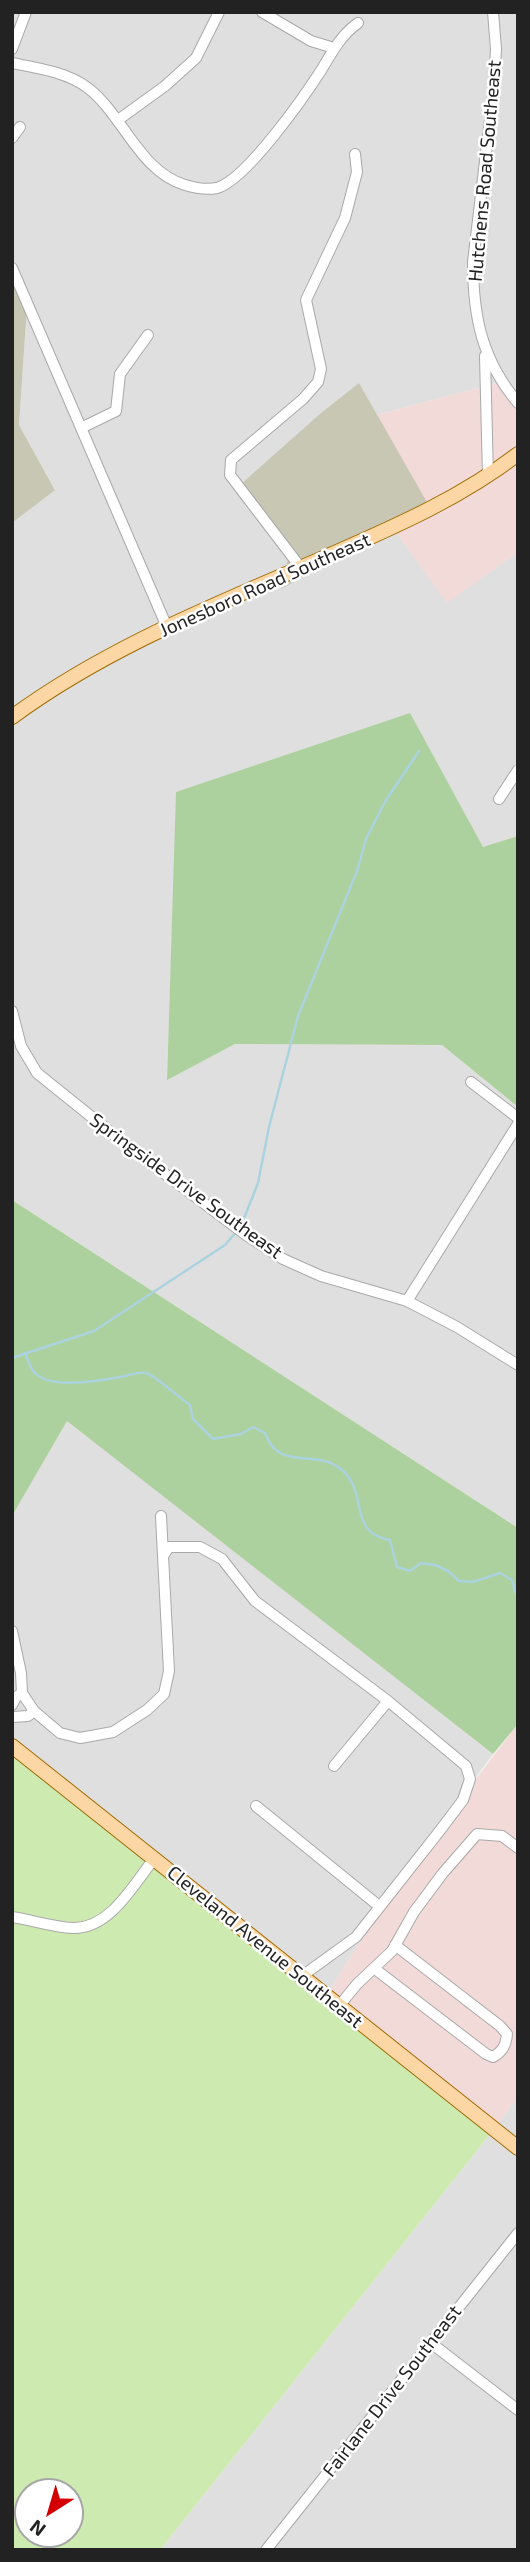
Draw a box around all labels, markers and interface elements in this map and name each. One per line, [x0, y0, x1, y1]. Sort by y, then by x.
street label: Hutchens Road Southeast [464, 59, 506, 283]
street label: Jonesboro Road Southeast [156, 528, 374, 642]
street label: Springside Drive Southeast [85, 1108, 287, 1264]
street label: Cleveland Avenue Southeast [163, 1861, 367, 2033]
street label: Fairlane Drive Southeast [318, 2301, 466, 2481]
north arrow [14, 2478, 84, 2548]
text: N [25, 2515, 50, 2542]

